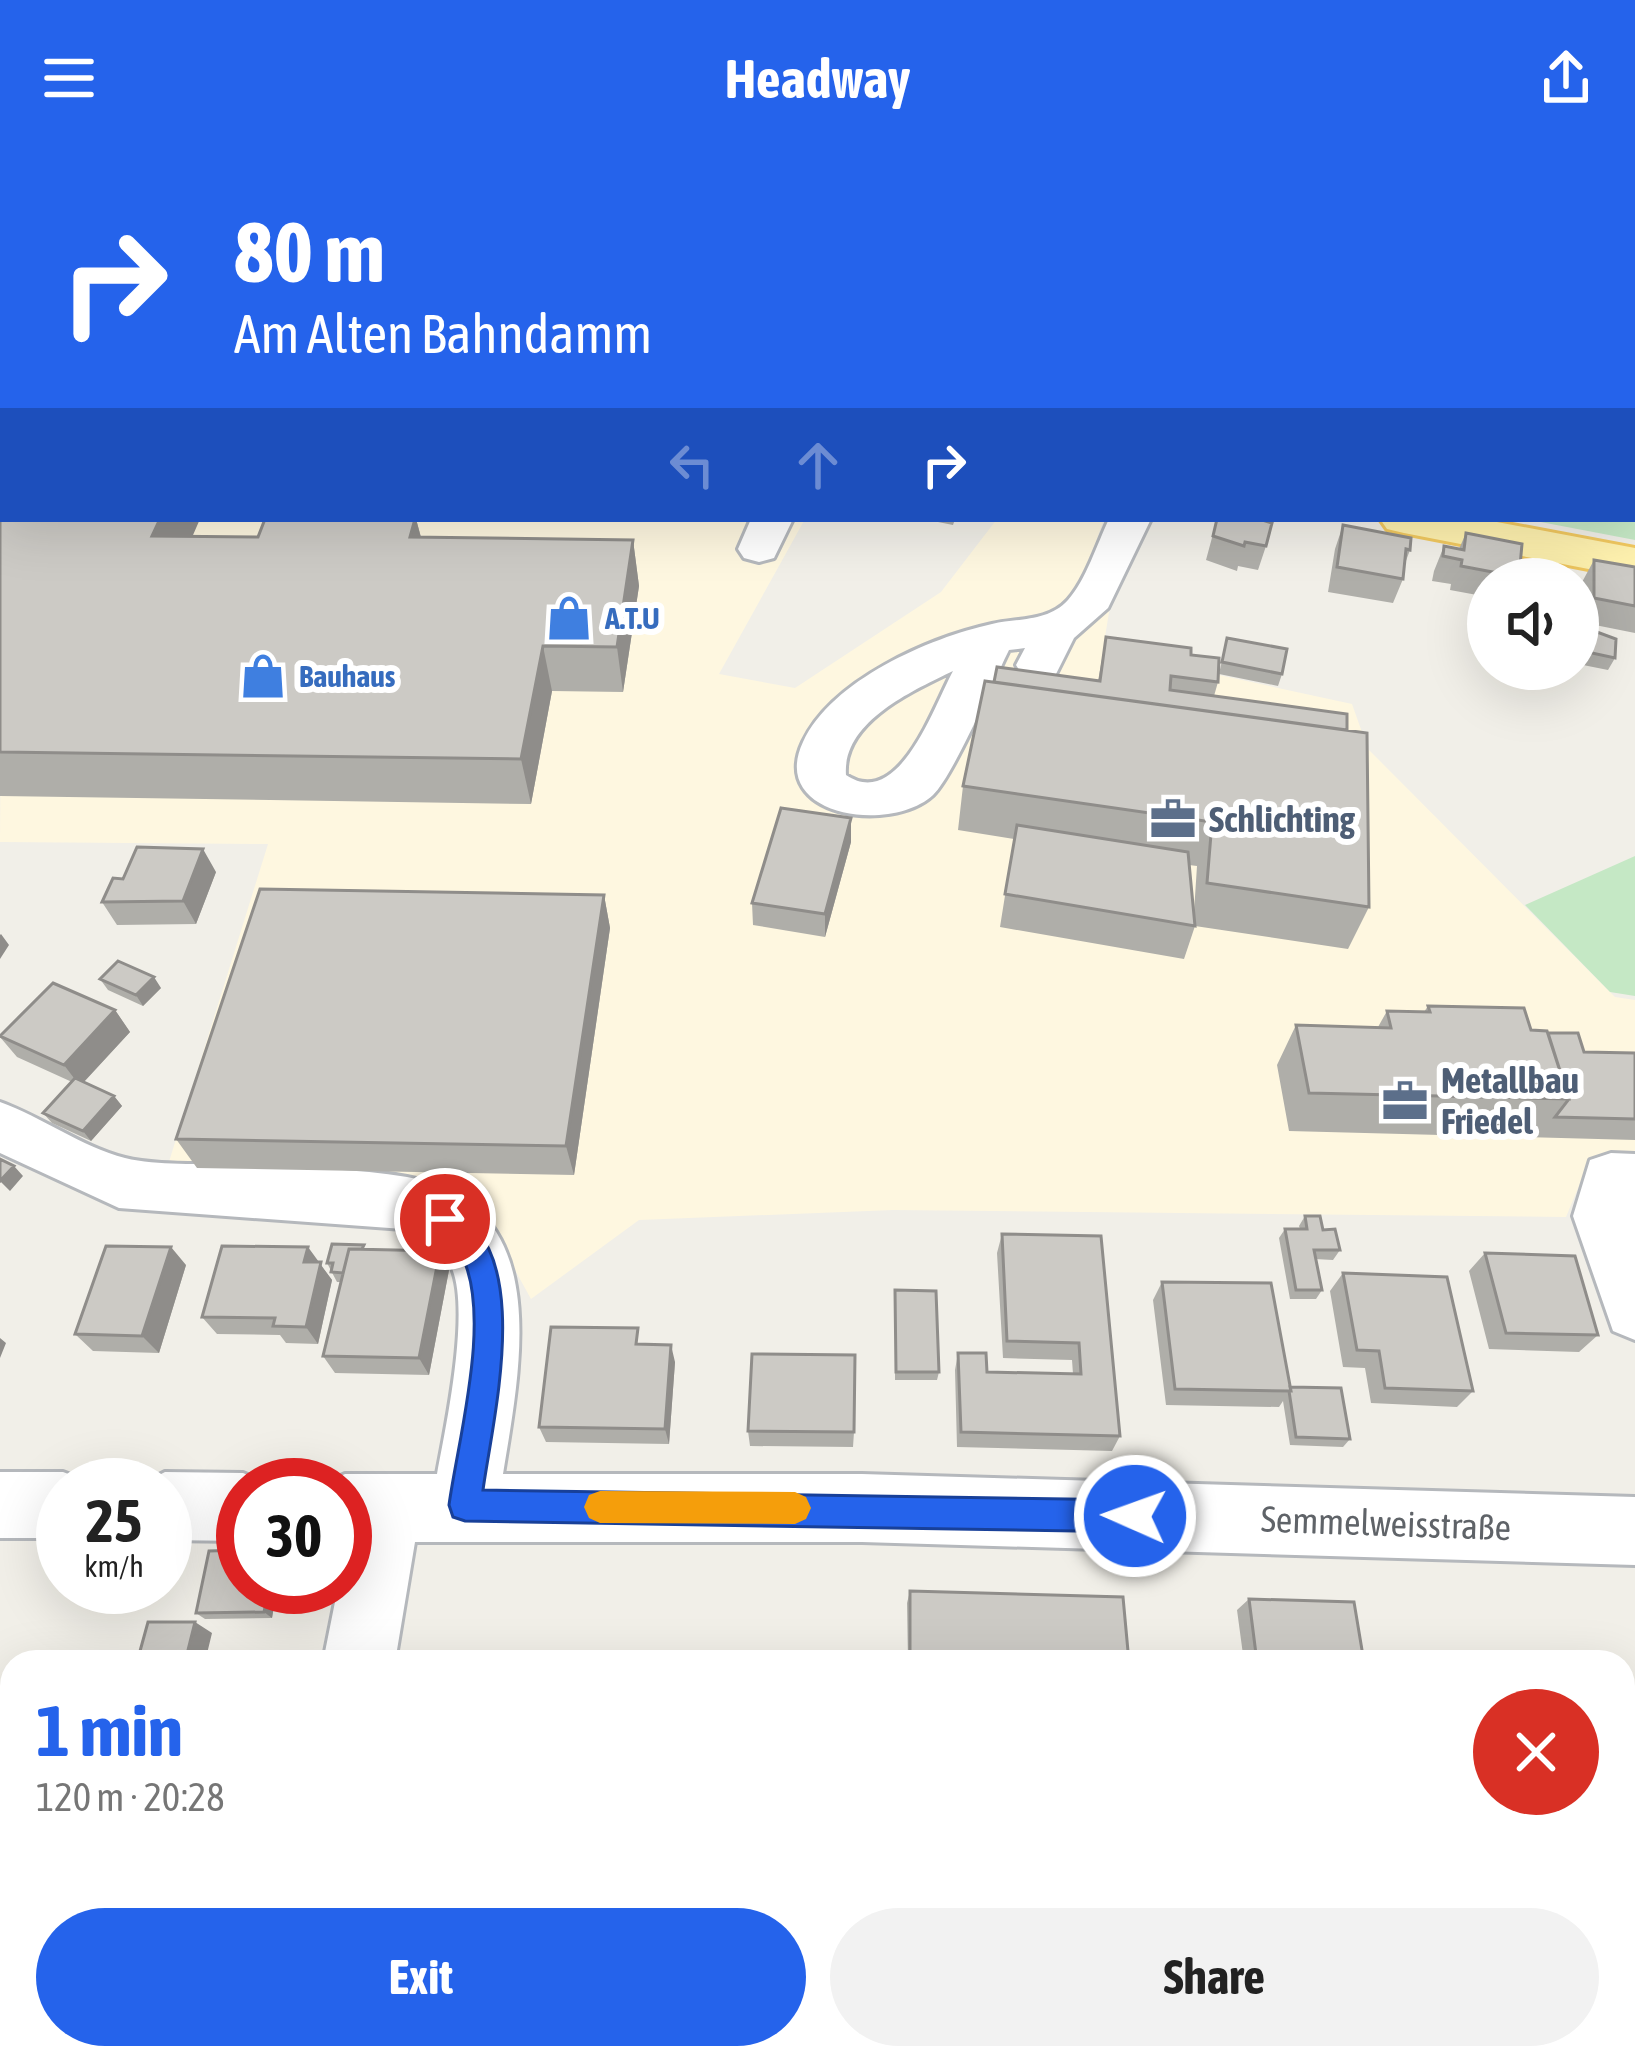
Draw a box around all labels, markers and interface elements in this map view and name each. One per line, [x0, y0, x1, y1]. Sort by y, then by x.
icon: menu [36, 45, 102, 111]
icon: share [1533, 45, 1599, 111]
text: Headway [725, 48, 910, 109]
icon: right [36, 204, 192, 360]
text: 80 m [234, 204, 385, 300]
text: Am Alten Bahndamm [234, 303, 652, 364]
icon: left [659, 432, 725, 498]
icon: ahead [785, 432, 851, 498]
icon: right [911, 432, 977, 498]
map controls [1467, 558, 1599, 690]
button: sound [1467, 558, 1599, 690]
shop icon: A.T.U [544, 593, 594, 643]
place label: A.T.U [604, 601, 660, 635]
shop icon: Bauhaus [238, 651, 288, 701]
place label: Bauhaus [299, 659, 396, 693]
office icon: Schlichting [1148, 794, 1198, 844]
place label: Schlichting [1209, 798, 1356, 840]
place label: Metallbau Friedel [1441, 1059, 1579, 1142]
office icon: Metallbau Friedel [1380, 1076, 1430, 1126]
pin [394, 1168, 496, 1270]
icon: arrive [412, 1186, 478, 1252]
position arrow [1072, 1453, 1198, 1579]
speed limit sign: 30 [216, 1458, 372, 1614]
text: 25 [86, 1486, 142, 1555]
street label: Semmelweisstraße [1260, 1498, 1512, 1548]
text: km/h [84, 1549, 144, 1583]
text: 1 min [36, 1689, 183, 1771]
button: close [1473, 1689, 1599, 1815]
text: 120 m · 20:28 [36, 1775, 225, 1819]
button: Exit [36, 1908, 806, 2046]
button: Share [830, 1908, 1599, 2046]

